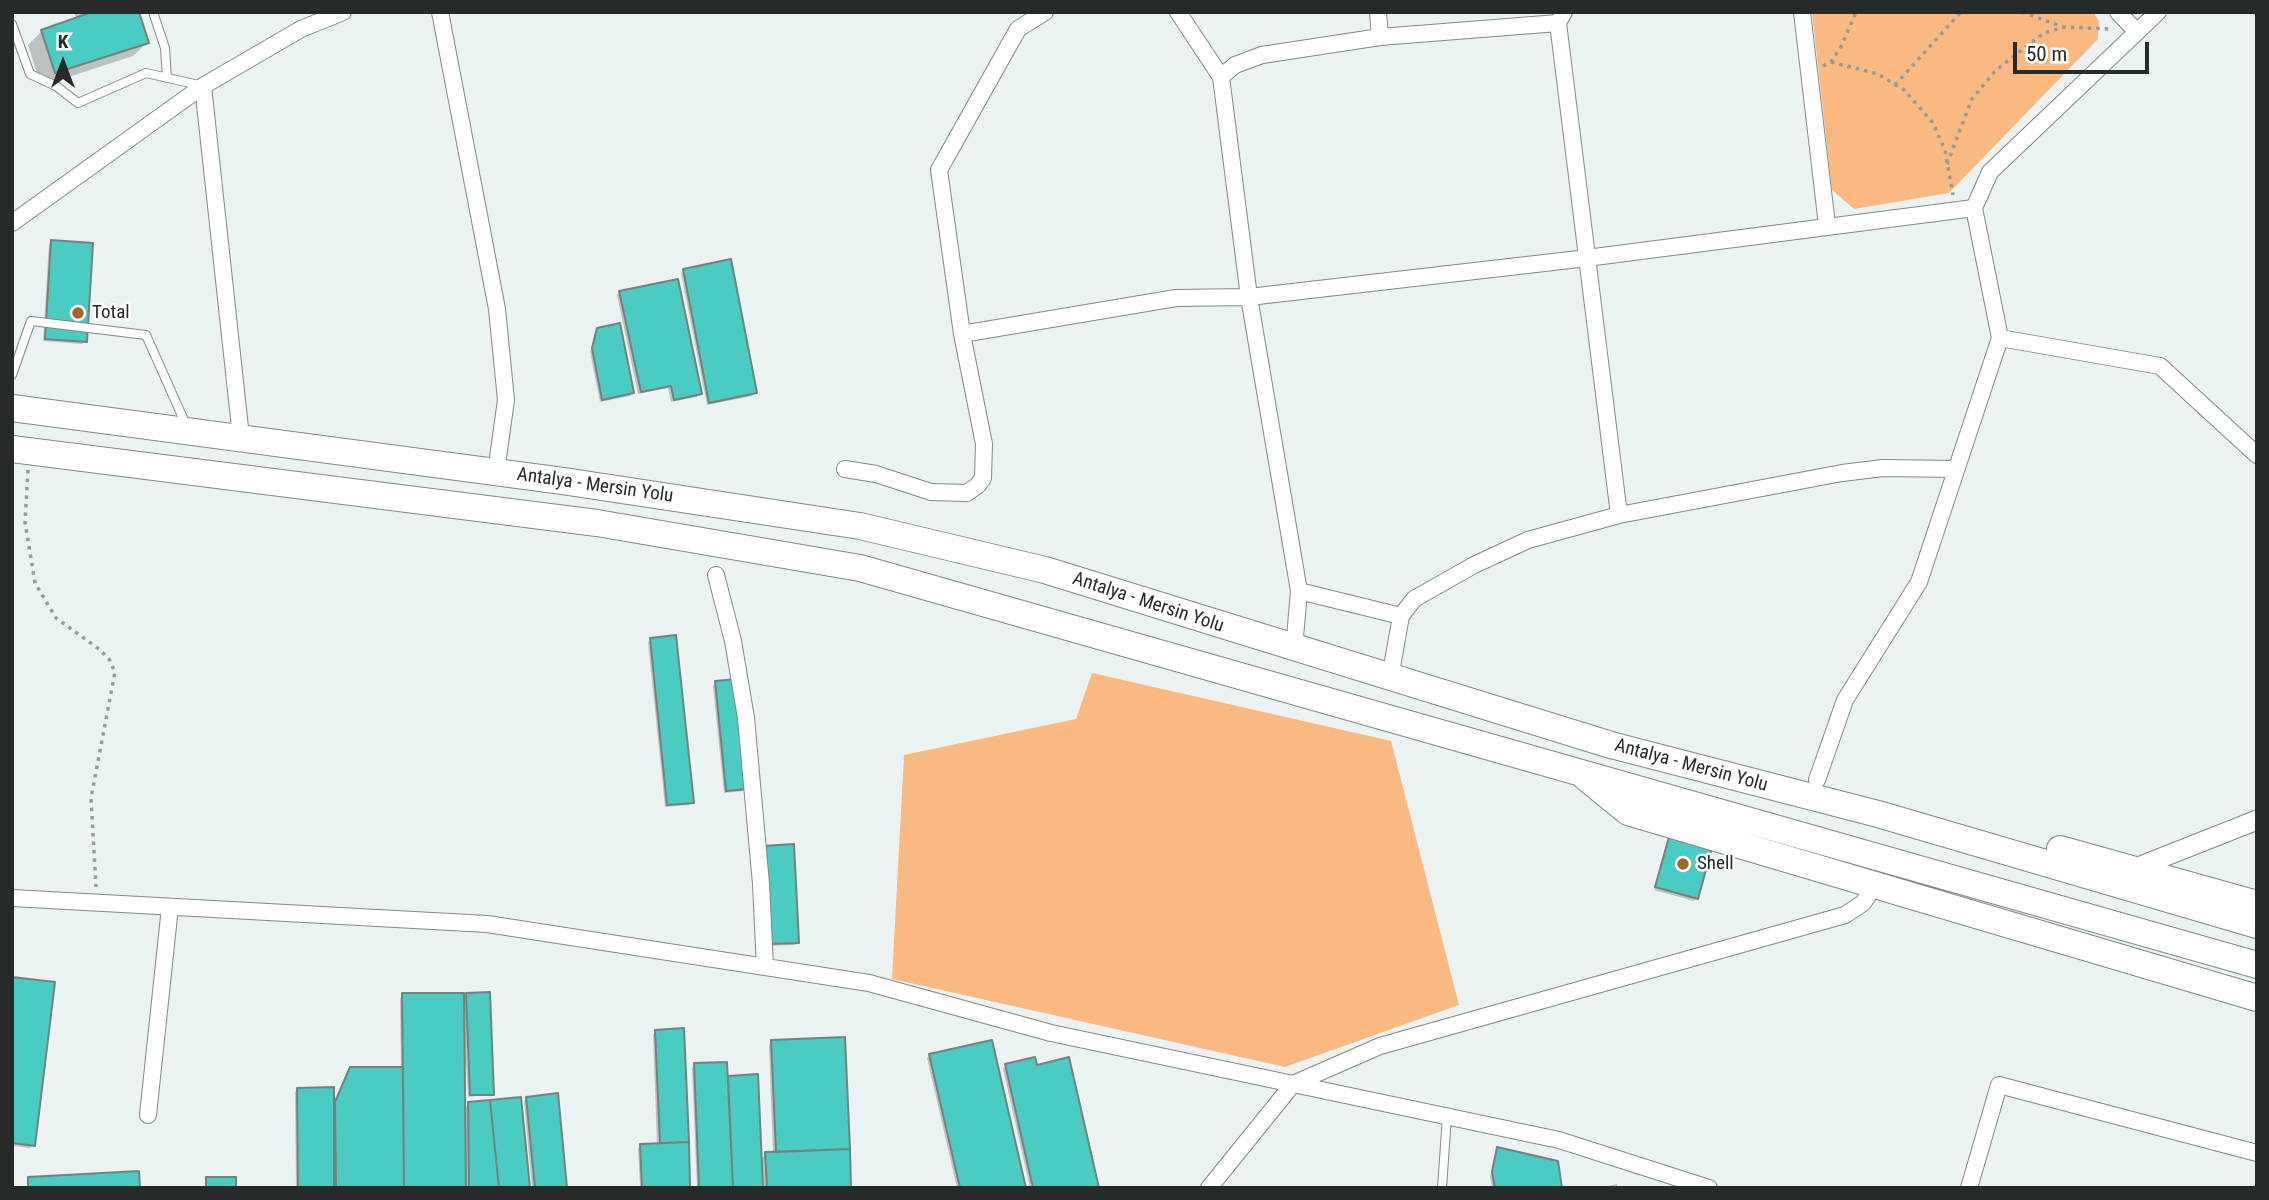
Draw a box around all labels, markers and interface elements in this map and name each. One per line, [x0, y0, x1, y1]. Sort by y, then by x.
north arrow [28, 28, 98, 98]
scale bar [2017, 28, 2154, 72]
text: K [58, 30, 68, 53]
text: 50 m [2026, 42, 2067, 66]
place label: Total [92, 302, 130, 324]
marker: Total [70, 305, 86, 321]
street label: Antalya - Mersin Yolu [515, 464, 675, 508]
street label: Antalya - Mersin Yolu [1070, 568, 1226, 638]
street label: Antalya - Mersin Yolu [1612, 735, 1770, 797]
place label: Shell [1697, 853, 1734, 875]
marker: Shell [1675, 856, 1691, 872]

